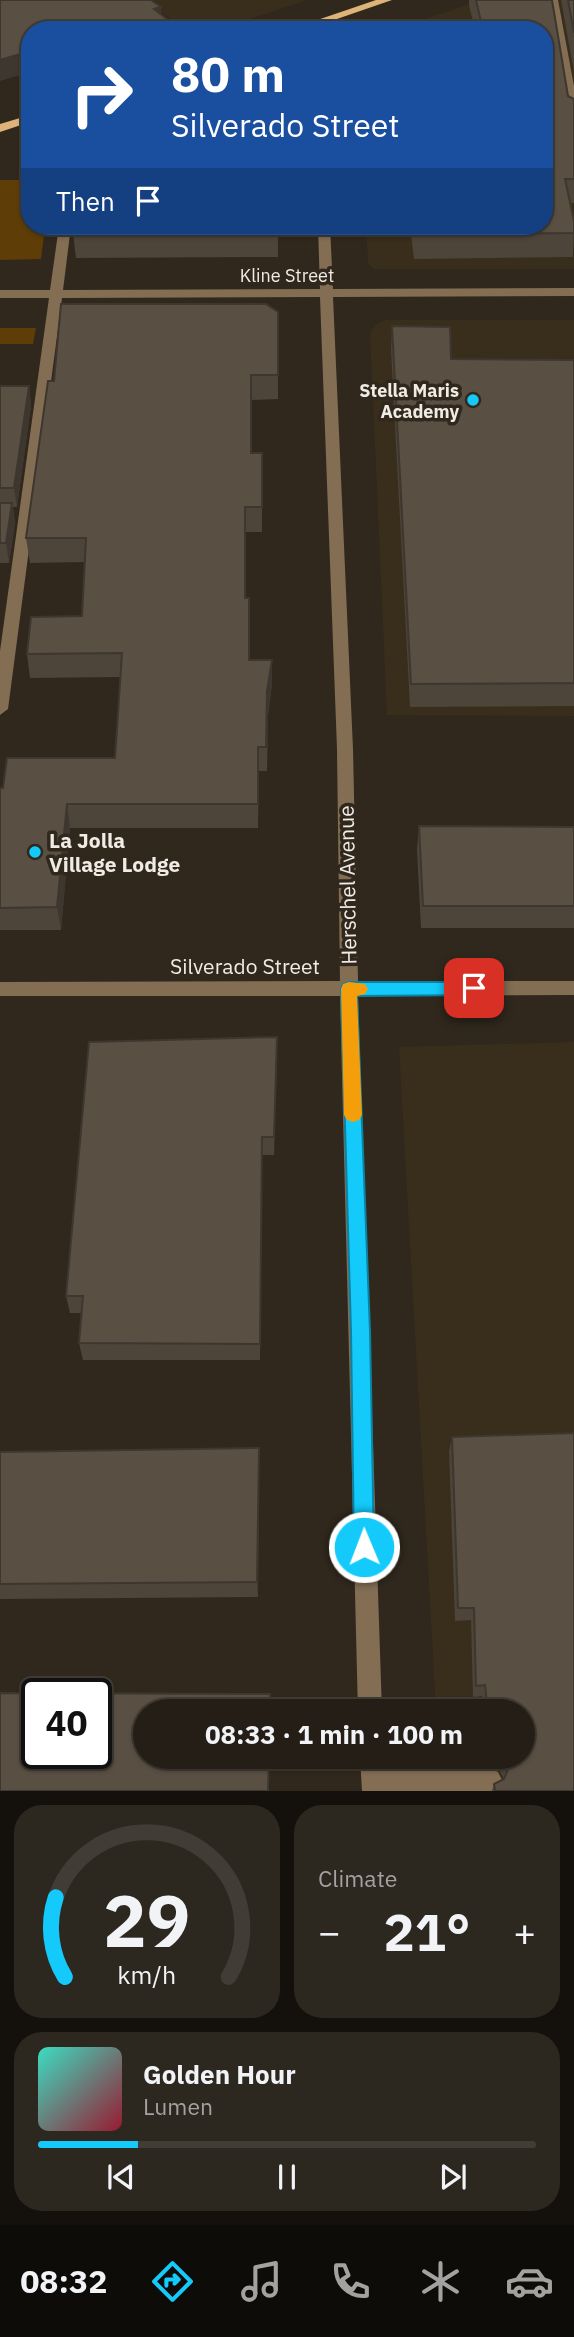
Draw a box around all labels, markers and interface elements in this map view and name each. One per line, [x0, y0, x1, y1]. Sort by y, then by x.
text: 80 m [171, 42, 285, 105]
icon: right [56, 49, 147, 140]
text: Silverado Street [171, 104, 400, 146]
icon: arrive [129, 182, 167, 220]
text: Then [56, 184, 115, 218]
street label: Kline Street [240, 264, 334, 287]
place label: Stella Maris Academy [359, 379, 459, 423]
marker: Stella Maris Academy [465, 392, 481, 408]
street label: Herschel Avenue [332, 805, 362, 965]
place label: La Jolla Village Lodge [49, 826, 180, 878]
marker: La Jolla Village Lodge [27, 844, 43, 860]
street label: Silverado Street [170, 952, 320, 980]
pin [444, 958, 504, 1018]
icon: arrive [455, 969, 493, 1007]
position arrow [327, 1510, 401, 1584]
speed limit sign: 40 [21, 1678, 112, 1769]
text: 08:33 · 1 min · 100 m [205, 1717, 463, 1751]
text: Climate [318, 1863, 397, 1893]
text: 29 [103, 1873, 191, 1968]
text: 21° [384, 1898, 470, 1965]
text: − [318, 1907, 341, 1956]
text: + [513, 1907, 536, 1956]
text: km/h [118, 1958, 176, 1991]
text: Golden Hour [143, 2057, 296, 2091]
text: Lumen [143, 2091, 213, 2121]
icon: previous [102, 2158, 140, 2196]
icon: pause [268, 2158, 306, 2196]
icon: next [434, 2158, 472, 2196]
icon: directions [148, 2257, 197, 2306]
icon: music [237, 2257, 286, 2306]
icon: phone [326, 2257, 375, 2306]
icon: climate [416, 2257, 465, 2306]
icon: car [505, 2257, 554, 2306]
text: 08:32 [20, 2260, 108, 2302]

